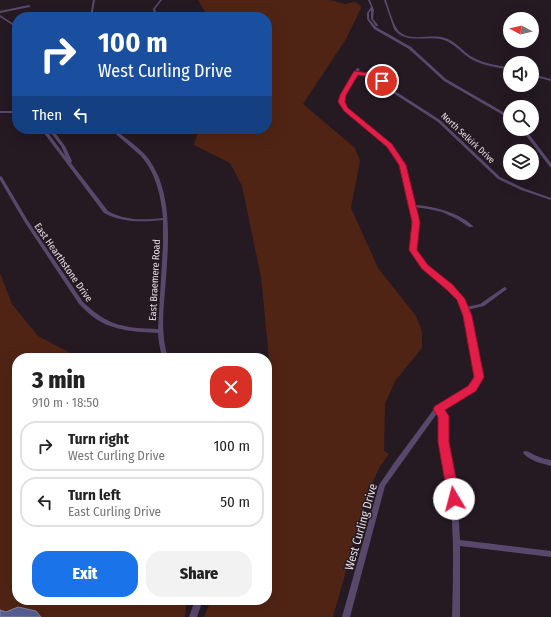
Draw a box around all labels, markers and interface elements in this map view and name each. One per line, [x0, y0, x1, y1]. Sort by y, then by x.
north arrow [503, 12, 539, 48]
map controls [503, 12, 539, 180]
text: 100 m [98, 26, 168, 59]
icon: right [32, 28, 84, 80]
button: sound [503, 56, 539, 92]
text: West Curling Drive [98, 60, 232, 82]
pin [365, 64, 399, 98]
icon: arrive [371, 70, 393, 92]
button: search [503, 100, 539, 136]
icon: left [70, 104, 92, 126]
text: Then [32, 106, 62, 124]
street label: North Selkirk Drive [439, 111, 497, 166]
button: layers [503, 144, 539, 180]
street label: East Hearthstone Drive [31, 221, 95, 304]
street label: East Braemere Road [147, 239, 163, 321]
text: 3 min [32, 366, 85, 394]
button: close [210, 366, 252, 408]
text: 910 m · 18:50 [32, 395, 99, 410]
text: Turn right [68, 430, 129, 448]
icon: right [34, 435, 56, 457]
text: 100 m [213, 437, 250, 455]
text: West Curling Drive [68, 448, 165, 463]
position arrow [433, 478, 475, 520]
street label: West Curling Drive [342, 482, 380, 572]
text: Turn left [68, 486, 121, 504]
icon: left [34, 491, 56, 513]
text: 50 m [220, 493, 250, 511]
text: East Curling Drive [68, 504, 161, 519]
button: Exit [32, 551, 138, 597]
button: Share [146, 551, 252, 597]

